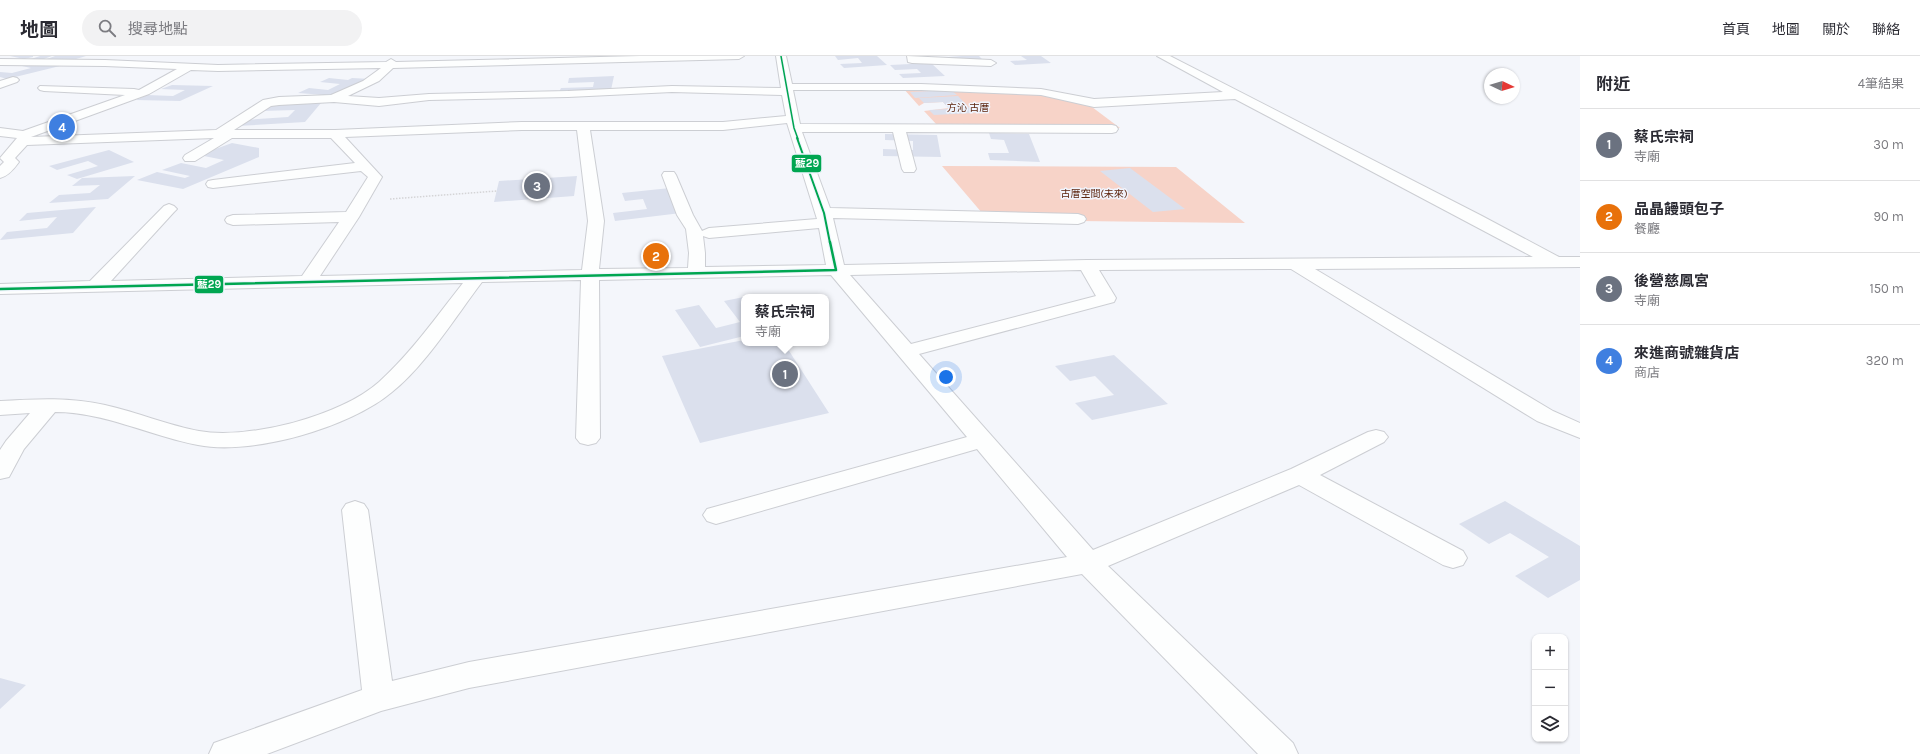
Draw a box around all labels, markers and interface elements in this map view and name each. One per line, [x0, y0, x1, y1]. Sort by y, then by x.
search box [82, 10, 362, 46]
icon: search [96, 17, 118, 39]
text: 地圖 [20, 19, 58, 41]
text: 搜尋地點 [128, 20, 188, 38]
text: 首頁 [1722, 21, 1750, 38]
text: 地圖 [1772, 21, 1800, 38]
text: 關於 [1822, 21, 1850, 38]
text: 聯絡 [1872, 21, 1900, 38]
north arrow [1484, 68, 1520, 104]
text: 附近 [1596, 74, 1630, 94]
text: 4筆結果 [1858, 76, 1904, 91]
park label: 方沁 古厝 [947, 102, 989, 114]
pin: 4 [49, 112, 75, 142]
text: 蔡氏宗祠 [1634, 128, 1694, 146]
text: 1 [1607, 137, 1611, 152]
text: 30 m [1873, 137, 1904, 152]
text: 寺廟 [1634, 149, 1660, 164]
line badge: 藍29 [791, 154, 822, 173]
text: 藍29 [795, 157, 819, 170]
pin: 3 [524, 171, 550, 201]
park label: 古厝空間(未來) [1060, 188, 1128, 200]
text: 品晶饅頭包子 [1634, 200, 1724, 218]
text: 2 [1605, 209, 1613, 224]
text: 90 m [1873, 209, 1904, 224]
text: 餐廳 [1634, 221, 1660, 236]
pin: 2 [643, 241, 669, 271]
text: 後營慈鳳宮 [1634, 272, 1709, 290]
line badge: 藍29 [194, 275, 224, 294]
text: 藍29 [197, 278, 221, 291]
text: 3 [1605, 281, 1613, 296]
text: 150 m [1869, 281, 1904, 296]
text: 寺廟 [1634, 293, 1660, 308]
popup [741, 294, 829, 346]
text: 蔡氏宗祠 [755, 303, 815, 321]
text: 寺廟 [755, 324, 781, 339]
text: 來進商號雜貨店 [1634, 344, 1739, 362]
text: 4 [1605, 353, 1613, 368]
text: 320 m [1866, 353, 1904, 368]
pin: 1 [772, 359, 798, 389]
text: 商店 [1634, 365, 1660, 380]
your location [936, 367, 956, 387]
map controls [1532, 634, 1568, 742]
button: + [1532, 634, 1568, 670]
button: − [1532, 670, 1568, 706]
button: layers [1532, 706, 1568, 742]

